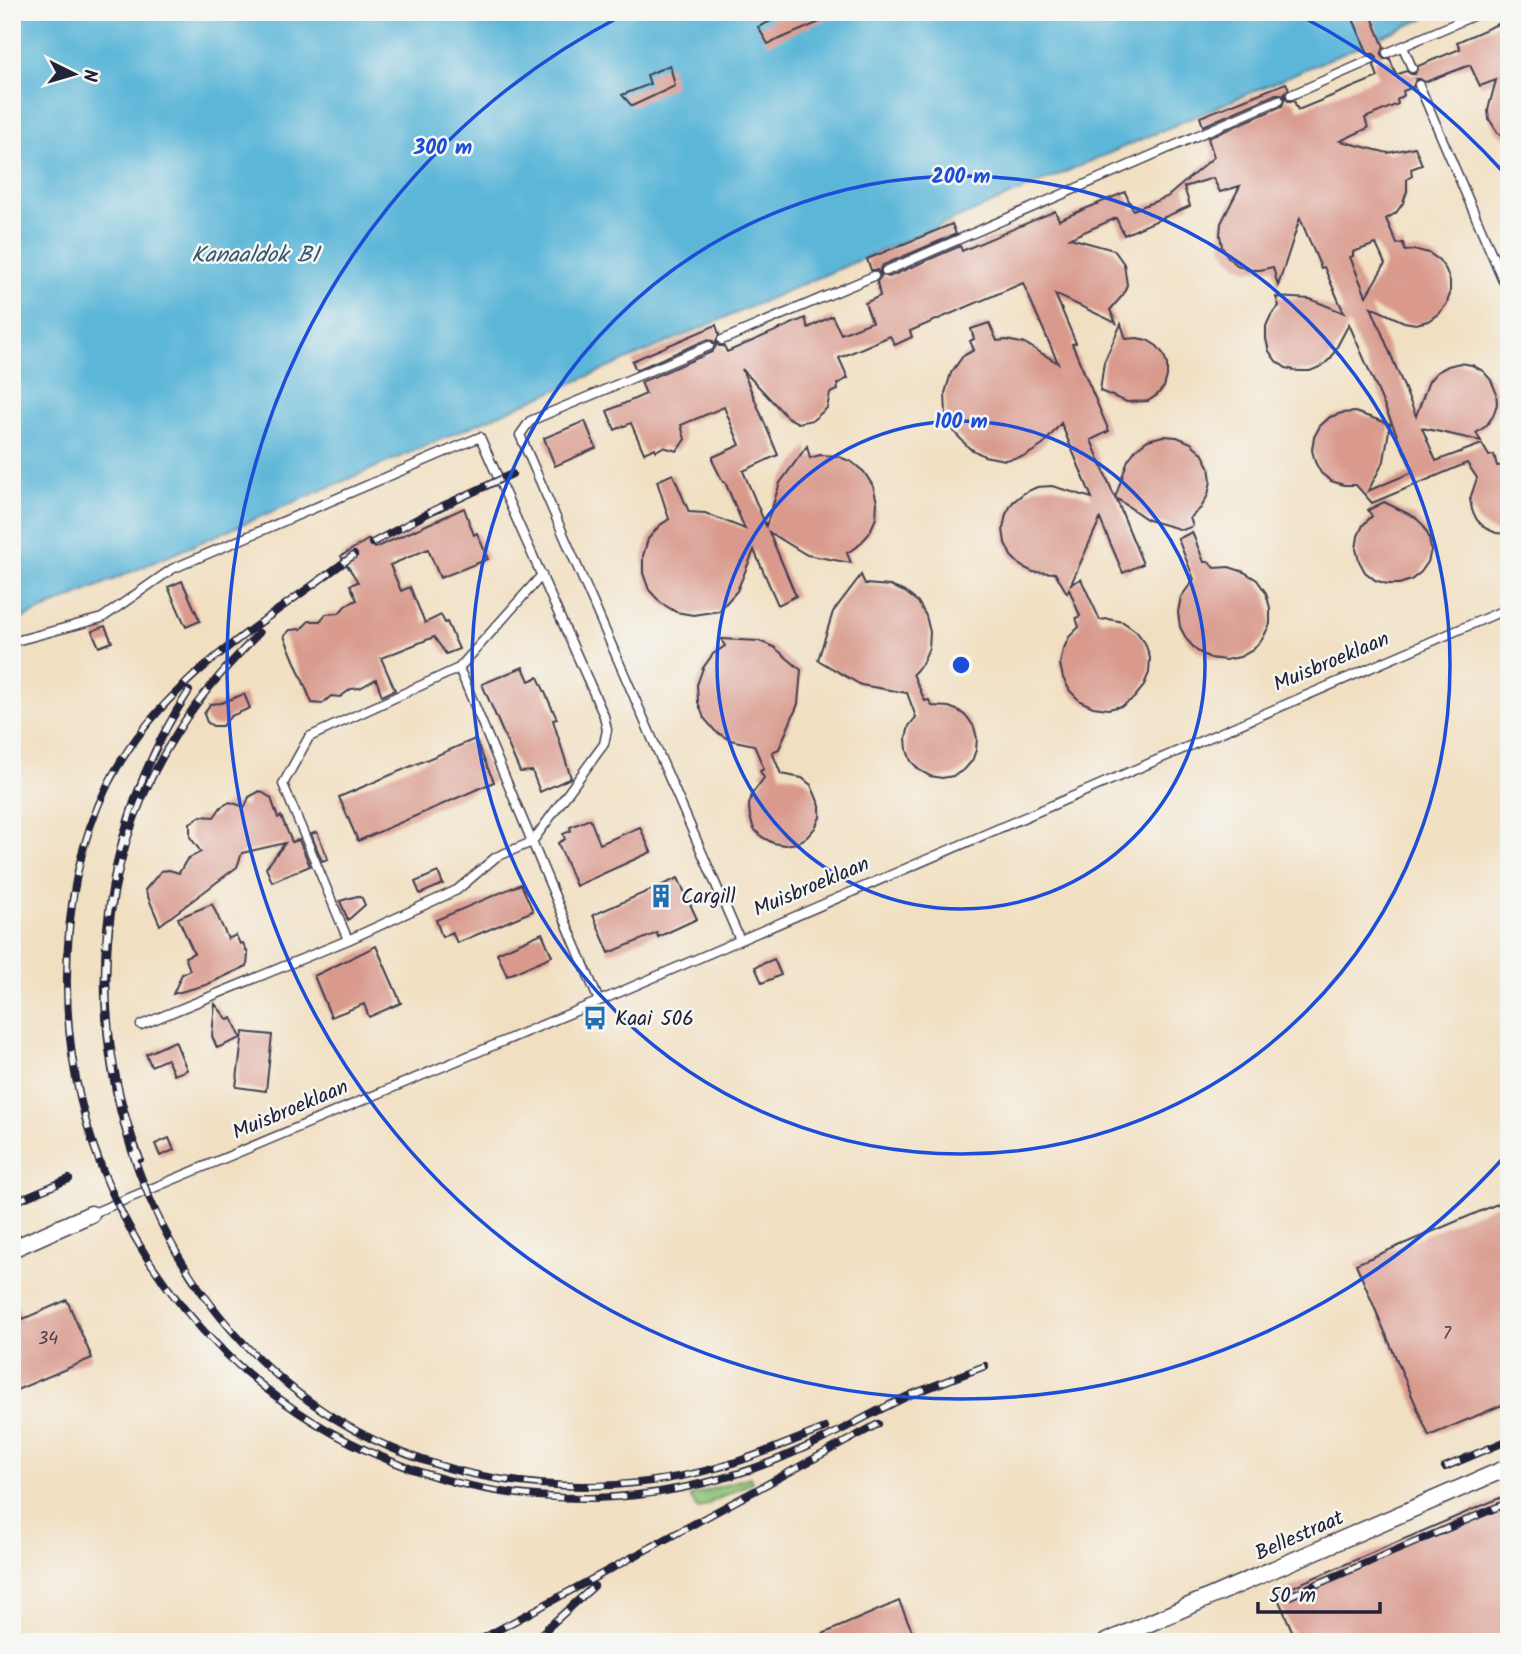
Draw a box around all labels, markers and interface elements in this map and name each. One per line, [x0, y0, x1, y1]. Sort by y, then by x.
north arrow [38, 38, 108, 108]
text: N [73, 68, 104, 83]
text: 300 m [413, 132, 472, 165]
text: 200 m [931, 161, 991, 194]
water label: Kanaaldok B1 [191, 238, 323, 274]
text: 100 m [934, 406, 988, 439]
street label: Muisbroeklaan [1268, 623, 1395, 702]
centre of rings [949, 653, 973, 677]
street label: Muisbroeklaan [748, 848, 875, 927]
place label: Cargill [681, 881, 736, 914]
building icon: Cargill [647, 882, 675, 910]
place label: Kaai 506 [615, 1003, 694, 1036]
bus stop icon: Kaai 506 [581, 1004, 609, 1032]
street label: Muisbroeklaan [227, 1071, 354, 1150]
house number: 7 [1443, 1320, 1452, 1349]
house number: 34 [38, 1325, 58, 1354]
street label: Bellestraat [1250, 1502, 1350, 1571]
scale bar [1258, 1570, 1381, 1614]
text: 50 m [1269, 1580, 1316, 1613]

